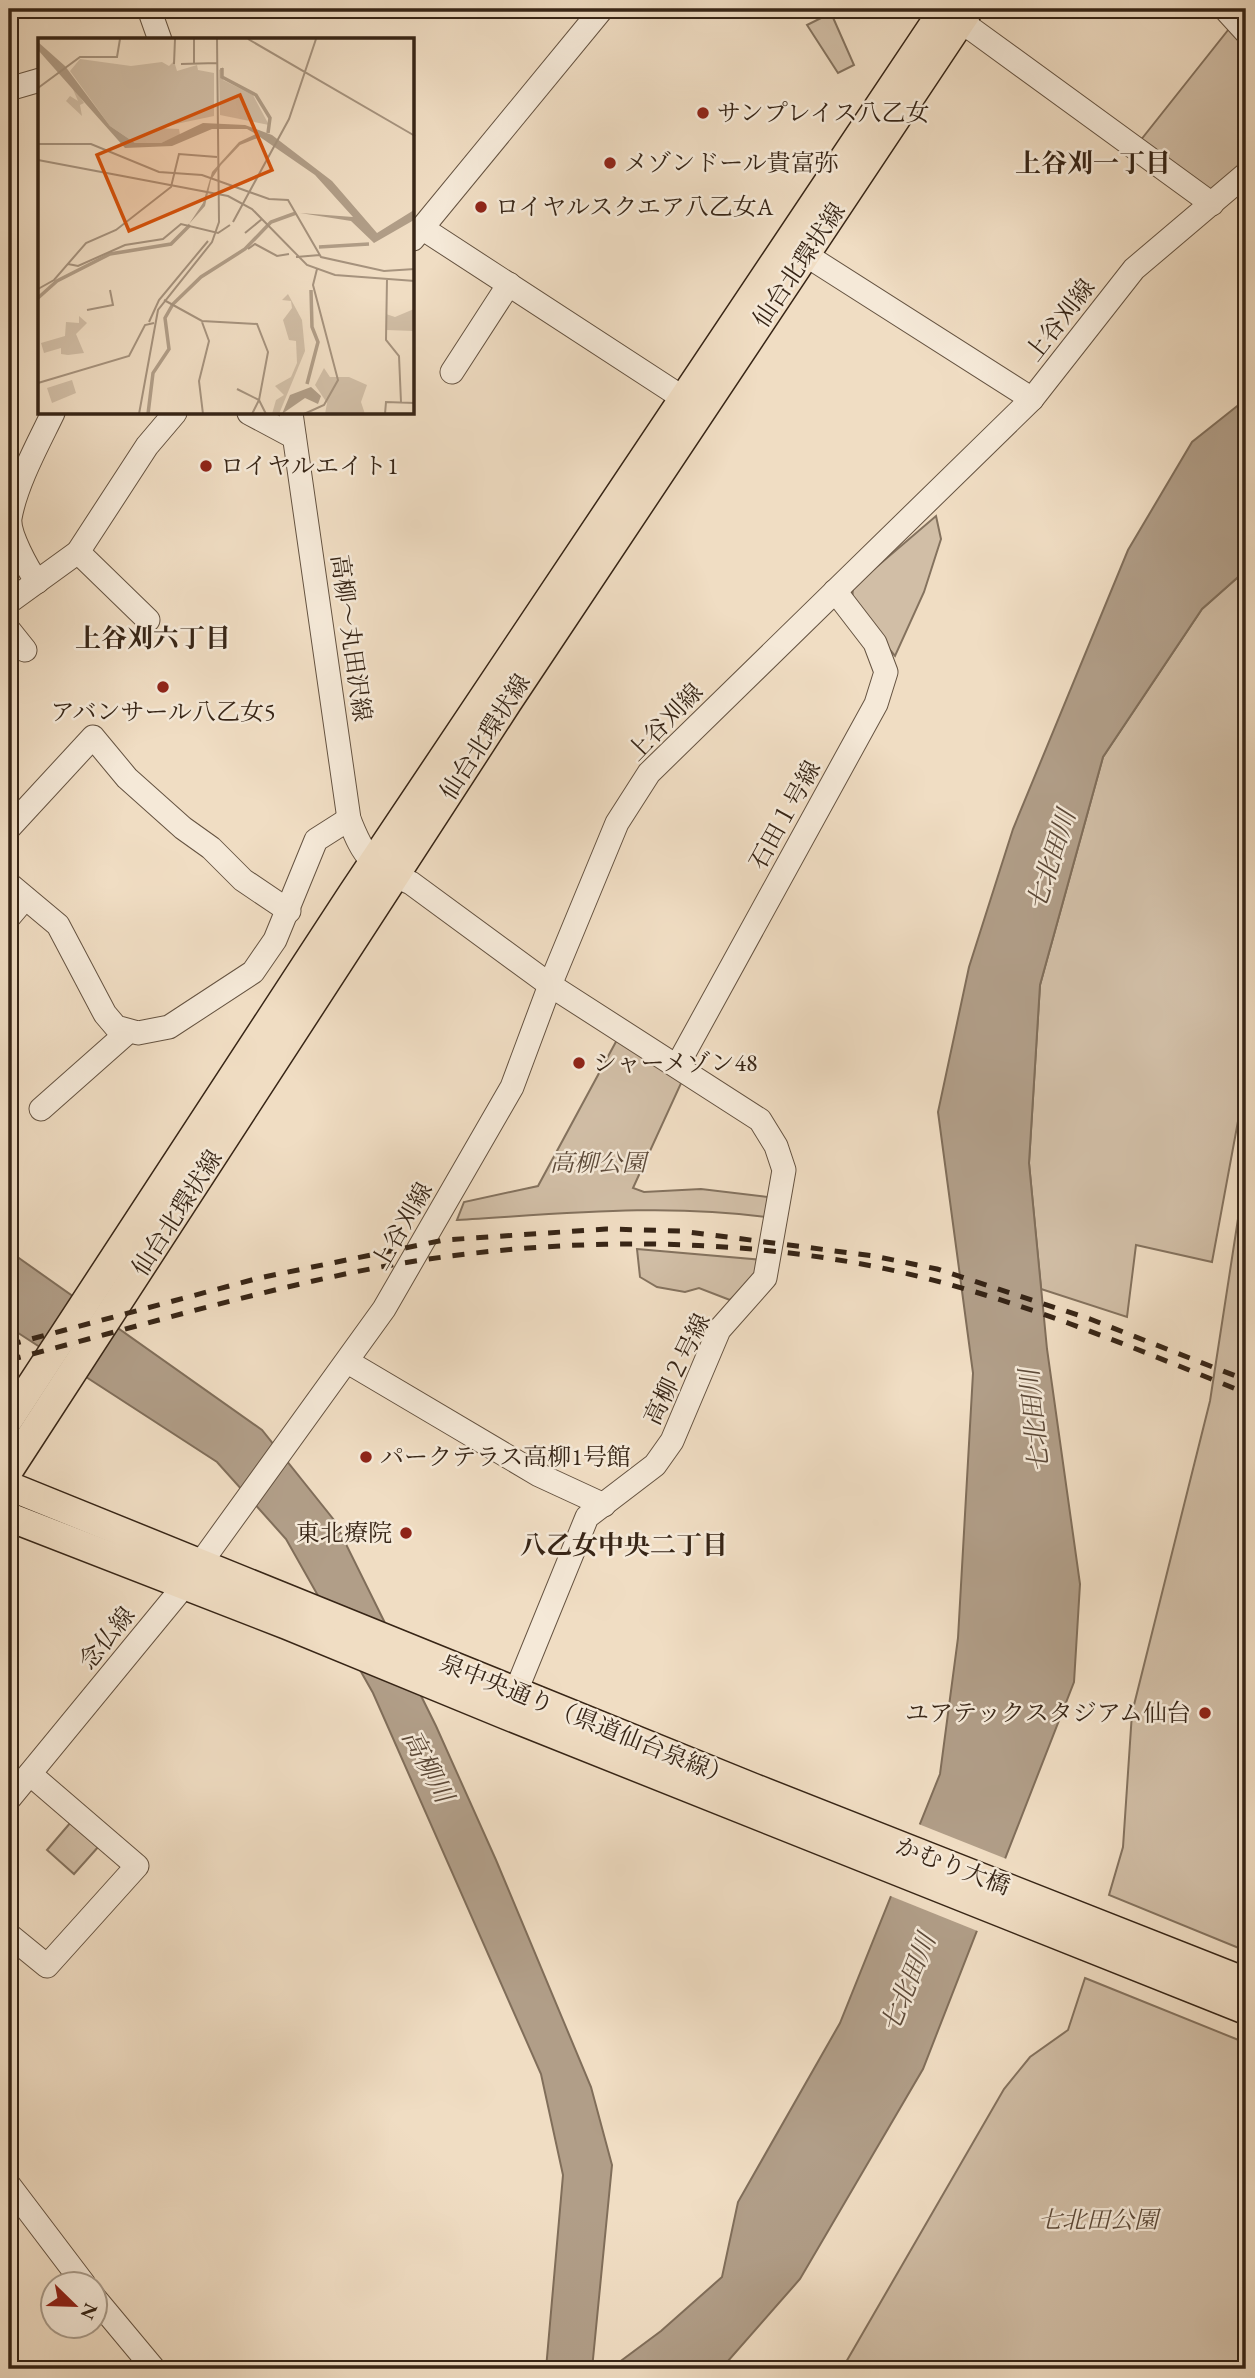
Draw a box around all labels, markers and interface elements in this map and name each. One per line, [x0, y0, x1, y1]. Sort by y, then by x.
inset map [38, 38, 415, 415]
place label: サンプレイス八乙女 [717, 97, 929, 128]
marker: サンプレイス八乙女 [695, 105, 711, 121]
district label: 上谷刈一丁目 [1015, 146, 1171, 180]
place label: メゾンドール貴富弥 [624, 147, 839, 178]
marker: メゾンドール貴富弥 [602, 155, 618, 171]
place label: ロイヤルスクエア八乙女A [495, 191, 774, 222]
street label: 仙台北環状線 [745, 196, 852, 333]
marker: ロイヤルスクエア八乙女A [473, 199, 489, 215]
street label: 上谷刈線 [1018, 272, 1101, 367]
place label: ロイヤルエイト1 [220, 450, 399, 481]
marker: ロイヤルエイト1 [198, 458, 214, 474]
street label: 高柳～丸田沢線 [324, 553, 379, 723]
district label: 上谷刈六丁目 [75, 621, 231, 655]
street label: 仙台北環状線 [432, 668, 537, 806]
street label: 上谷刈線 [620, 676, 709, 767]
marker: アバンサール八乙女5 [155, 679, 171, 695]
place label: アバンサール八乙女5 [50, 696, 276, 727]
street label: 石田１号線 [742, 755, 827, 875]
water label: 七北田川 [1019, 802, 1084, 915]
place label: シャーメゾン48 [593, 1047, 758, 1078]
marker: シャーメゾン48 [571, 1055, 587, 1071]
street label: 仙台北環状線 [124, 1144, 229, 1282]
park label: 高柳公園 [550, 1147, 650, 1178]
street label: 上谷刈線 [364, 1176, 439, 1275]
street label: 高柳２号線 [636, 1308, 717, 1430]
water label: 七北田川 [1011, 1365, 1056, 1474]
place label: パークテラス高柳1号館 [380, 1441, 631, 1472]
marker: パークテラス高柳1号館 [358, 1449, 374, 1465]
place label: 東北療院 [296, 1517, 392, 1548]
marker: 東北療院 [398, 1525, 414, 1541]
district label: 八乙女中央二丁目 [520, 1528, 728, 1562]
street label: 念仏線 [72, 1600, 141, 1675]
street label: 泉中央通り（県道仙台泉線） [436, 1647, 737, 1792]
place label: ユアテックスタジアム仙台 [905, 1697, 1191, 1728]
marker: ユアテックスタジアム仙台 [1197, 1705, 1213, 1721]
water label: 高柳川 [395, 1724, 463, 1811]
street label: かむり大橋 [892, 1830, 1015, 1902]
water label: 七北田川 [873, 1926, 944, 2038]
park label: 七北田公園 [1038, 2204, 1162, 2235]
north arrow [38, 2270, 108, 2340]
text: N [74, 2299, 104, 2324]

